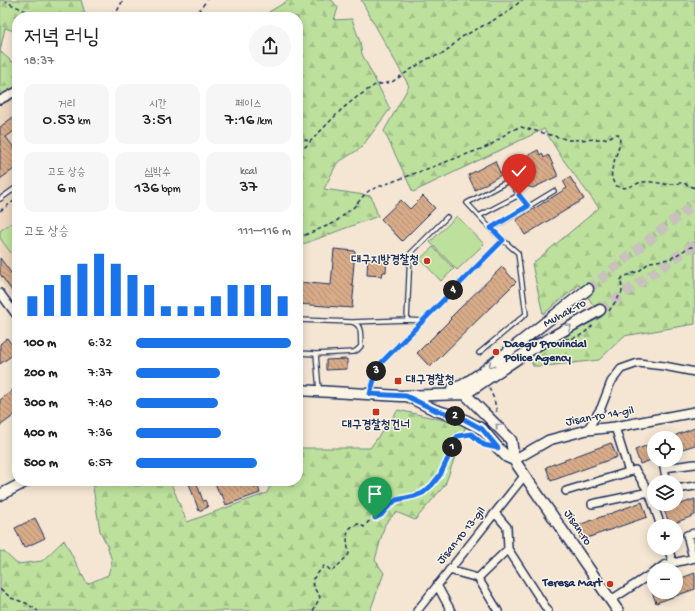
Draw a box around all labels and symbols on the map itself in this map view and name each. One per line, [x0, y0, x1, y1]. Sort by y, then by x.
pin [502, 154, 536, 195]
place label: 대구지방경찰청 [350, 253, 419, 268]
marker: 대구지방경찰청 [422, 256, 432, 266]
pin: 4 [443, 280, 463, 300]
street label: Muhak-ro [541, 297, 589, 331]
one-way arrow [565, 325, 572, 332]
place label: Daegu Provincial Police Agency [503, 338, 587, 366]
marker: Daegu Provincial Police Agency [491, 347, 501, 357]
one-way arrow [489, 360, 496, 367]
pin: 3 [366, 361, 386, 381]
place label: 대구경찰청 [405, 373, 454, 388]
marker: 대구경찰청 [393, 376, 403, 386]
street label: Jisan-ro 14-gil [565, 404, 636, 430]
pin: 2 [445, 406, 465, 426]
marker: 대구경찰청건너 [371, 407, 381, 417]
place label: 대구경찰청건너 [341, 418, 410, 433]
one-way arrow [495, 423, 503, 431]
pin: 1 [442, 437, 462, 457]
pin [358, 477, 392, 518]
street label: Jisan-ro 13-gil [435, 504, 490, 568]
street label: Jisan-ro [560, 508, 594, 548]
place label: Teresa Mart [542, 577, 603, 591]
marker: Teresa Mart [605, 579, 615, 589]

